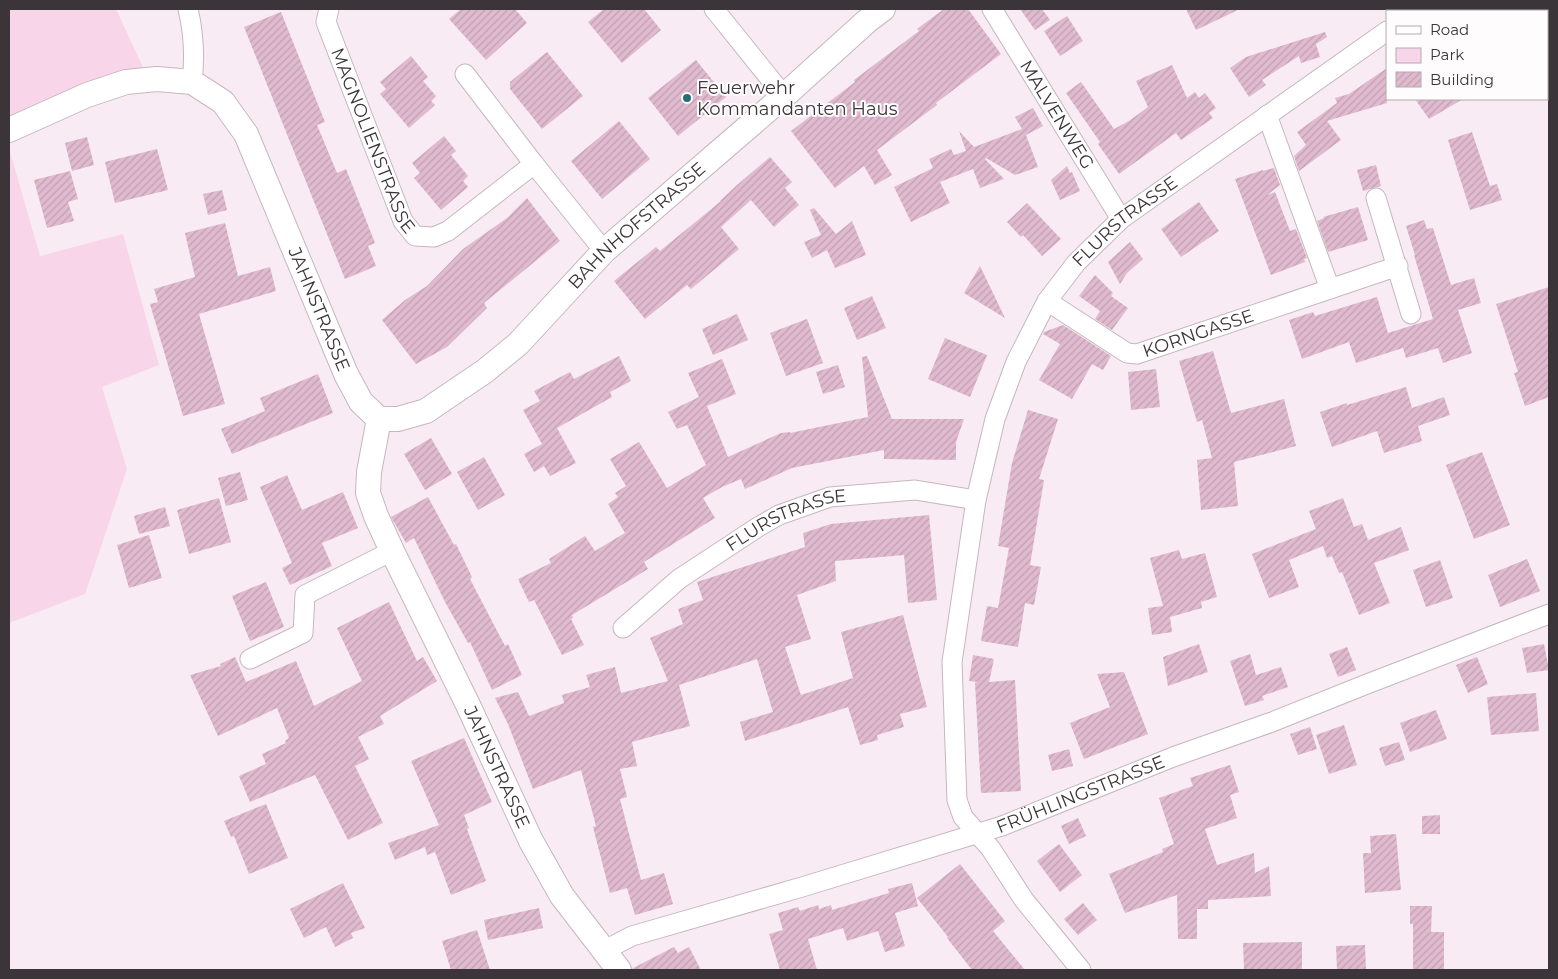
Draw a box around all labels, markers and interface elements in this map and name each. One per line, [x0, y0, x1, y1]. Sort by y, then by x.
legend [1386, 10, 1548, 100]
text: Road [1430, 20, 1469, 39]
street label: MAGNOLIENSTRASSE [326, 45, 420, 238]
text: Park [1430, 45, 1464, 64]
street label: MALVENWEG [1015, 56, 1099, 173]
text: Building [1430, 70, 1494, 89]
place label: Feuerwehr Kommandanten Haus [697, 77, 898, 120]
marker: Feuerwehr Kommandanten Haus [681, 92, 693, 104]
street label: BAHNHOFSTRASSE [563, 158, 710, 294]
street label: FLURSTRASSE [1068, 172, 1182, 271]
street label: JAHNSTRASSE [283, 243, 355, 375]
street label: KORNGASSE [1140, 304, 1257, 362]
street label: FLURSTRASSE [722, 485, 847, 556]
street label: JAHNSTRASSE [459, 702, 535, 832]
street label: FRÜHLINGSTRASSE [993, 751, 1168, 838]

